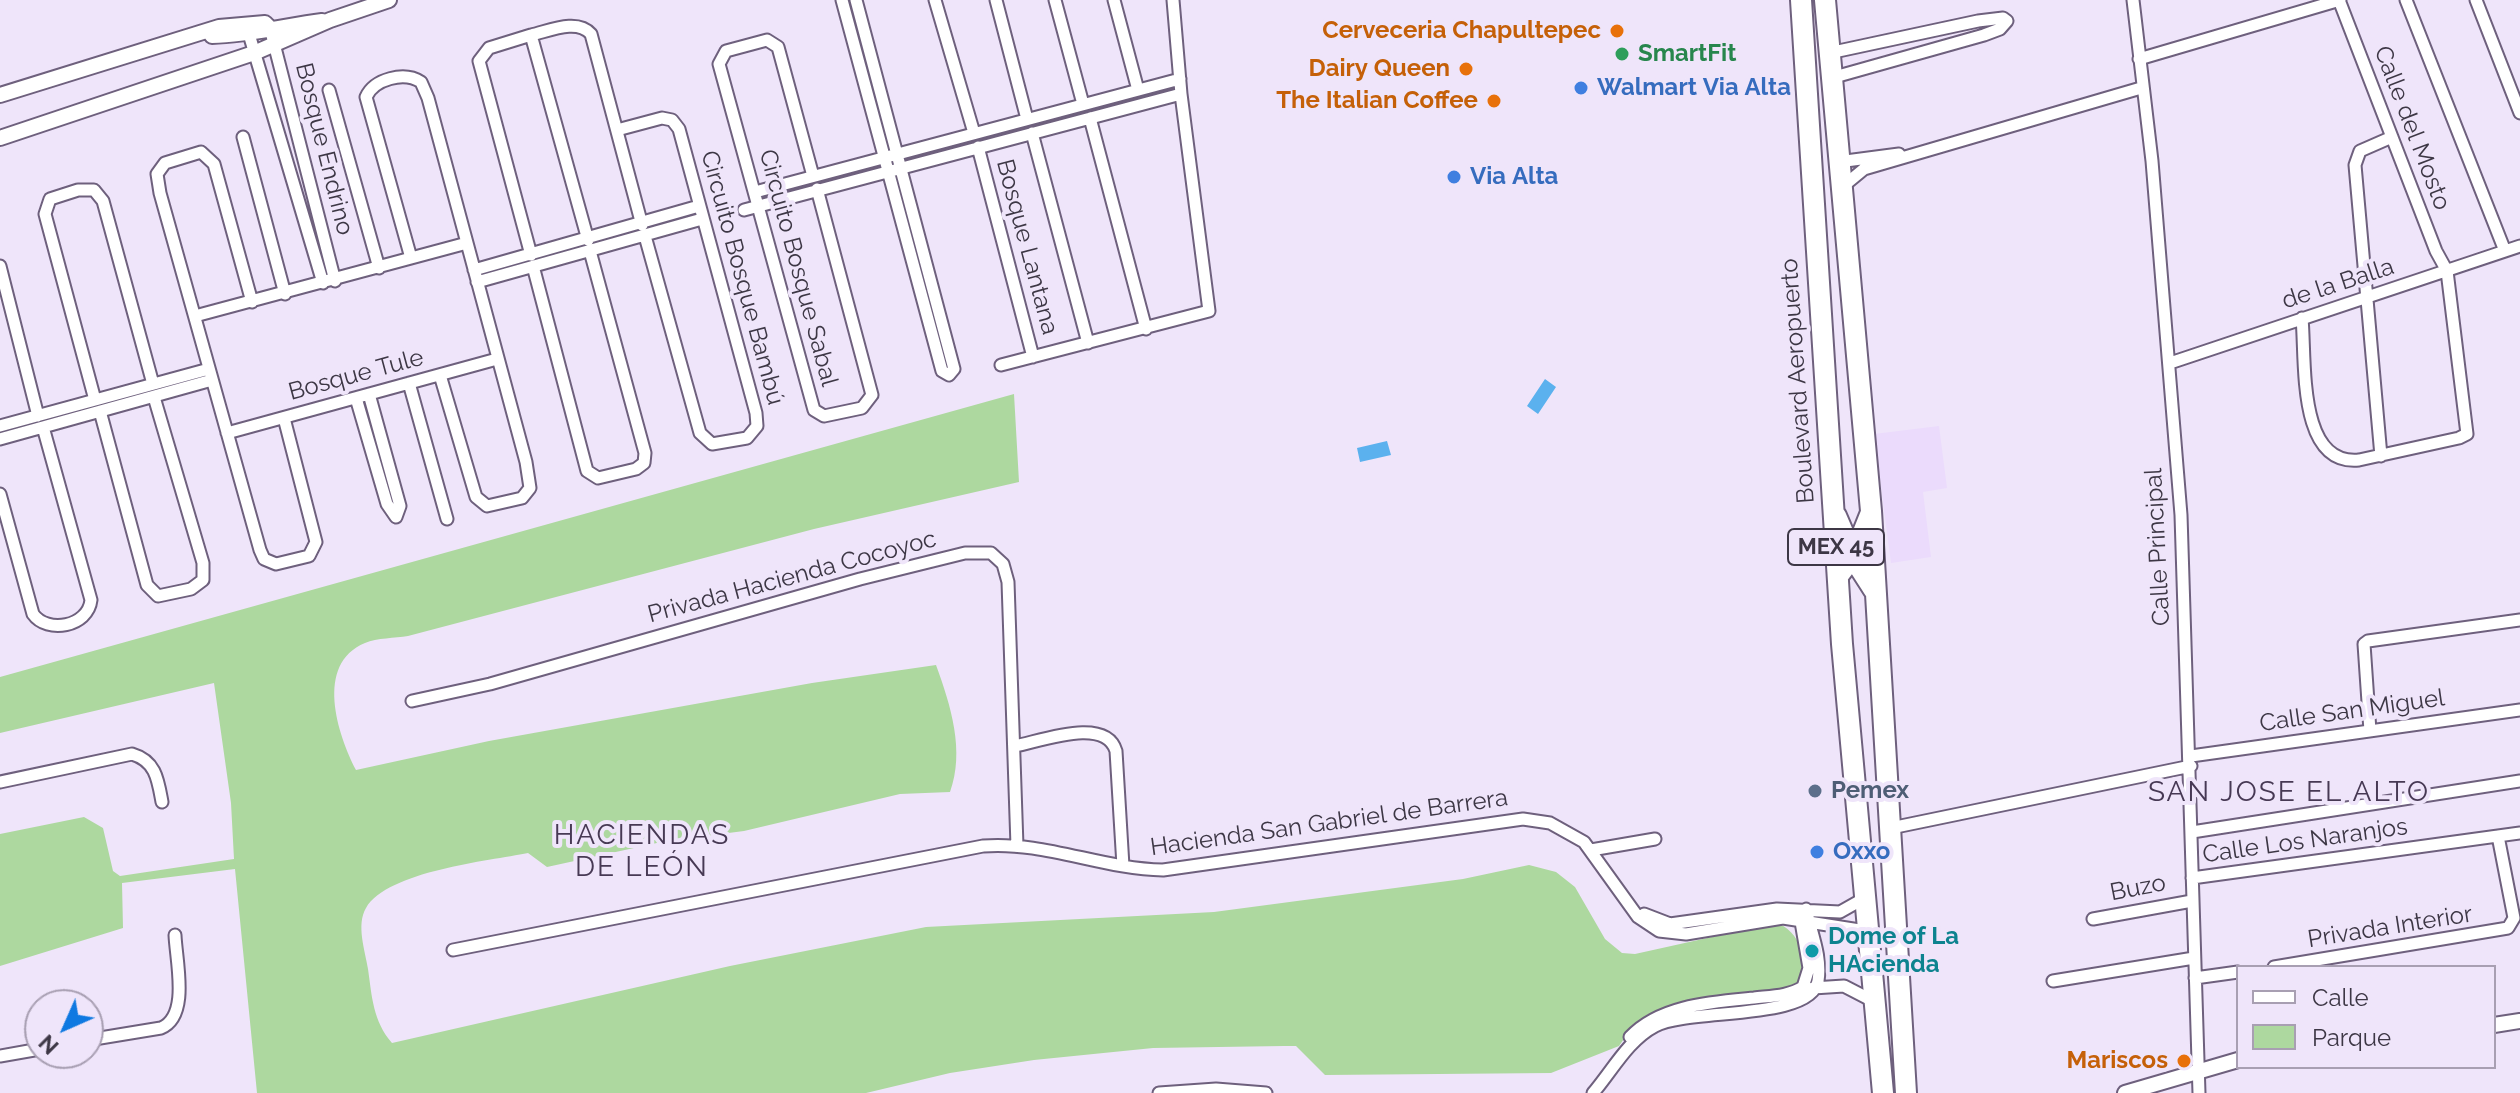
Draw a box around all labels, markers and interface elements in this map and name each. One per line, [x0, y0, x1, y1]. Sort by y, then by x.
place label: Cerveceria Chapultepec [1322, 17, 1601, 45]
marker: Cerveceria Chapultepec [1608, 22, 1626, 40]
place label: SmartFit [1638, 40, 1736, 68]
street label: Calle del Mosto [2368, 42, 2456, 214]
marker: SmartFit [1613, 45, 1631, 63]
place label: Dairy Queen [1309, 55, 1450, 83]
street label: Bosque Endrino [289, 60, 359, 238]
marker: Dairy Queen [1457, 60, 1475, 78]
place label: Walmart Via Alta [1597, 74, 1791, 102]
marker: Walmart Via Alta [1572, 79, 1590, 97]
place label: The Italian Coffee [1276, 87, 1478, 115]
marker: The Italian Coffee [1485, 92, 1503, 110]
street label: Circuito Bosque Sabal [753, 147, 843, 389]
street label: Circuito Bosque Bambú [694, 148, 790, 408]
street label: Bosque Lantana [990, 156, 1064, 338]
place label: Via Alta [1470, 163, 1558, 191]
marker: Via Alta [1445, 168, 1463, 186]
street label: de la Balla [2278, 252, 2398, 316]
street label: Boulevard Aeropuerto [1775, 258, 1821, 504]
street label: Bosque Tule [285, 343, 427, 407]
street label: Calle Principal [2139, 467, 2177, 627]
street label: Privada Hacienda Cocoyoc [645, 525, 939, 629]
road number: MEX 45 [1788, 529, 1884, 565]
street label: Calle San Miguel [2258, 684, 2446, 738]
district label: SAN JOSE EL ALTO [2148, 776, 2430, 810]
place label: Pemex [1831, 777, 1909, 805]
marker: Pemex [1806, 782, 1824, 800]
street label: Hacienda San Gabriel de Barrera [1148, 784, 1510, 862]
street label: Calle Los Naranjos [2201, 812, 2409, 870]
district label: HACIENDAS DE LEÓN [554, 819, 730, 885]
place label: Oxxo [1833, 838, 1890, 866]
marker: Oxxo [1808, 843, 1826, 861]
street label: Buzo [2108, 869, 2168, 907]
street label: Privada Interior [2306, 900, 2474, 954]
place label: Dome of La HAcienda [1828, 923, 1959, 979]
marker: Dome of La HAcienda [1803, 942, 1821, 960]
legend [2236, 965, 2496, 1069]
text: Calle [2312, 983, 2369, 1012]
north arrow [24, 989, 104, 1069]
text: Parque [2312, 1023, 2391, 1052]
text: N [33, 1029, 64, 1060]
place label: Mariscos [2067, 1047, 2168, 1075]
marker: Mariscos [2175, 1052, 2193, 1070]

